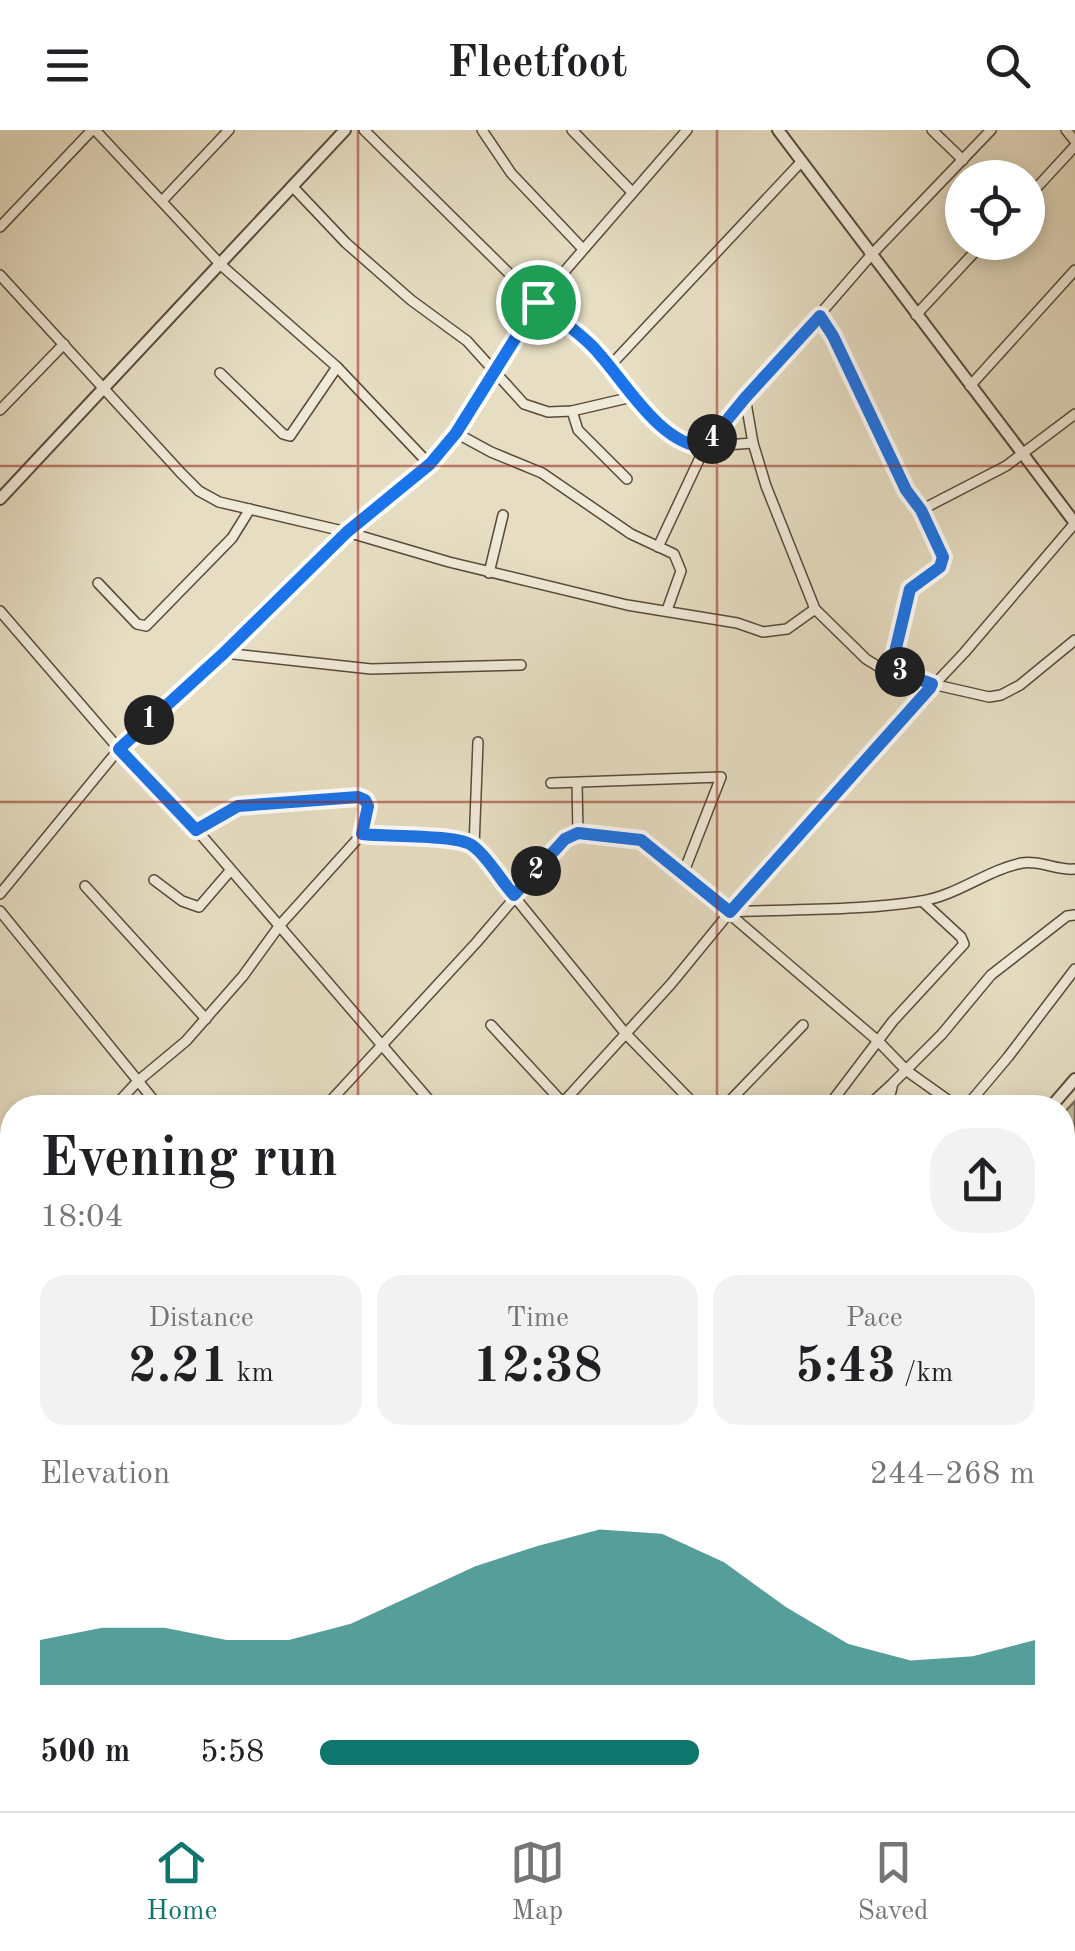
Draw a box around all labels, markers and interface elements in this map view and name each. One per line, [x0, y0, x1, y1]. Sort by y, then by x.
icon: menu [40, 38, 95, 93]
icon: search [980, 38, 1035, 93]
text: Fleetfoot [447, 42, 628, 87]
map controls [945, 160, 1045, 260]
button: locate [945, 160, 1045, 260]
pin [496, 260, 581, 345]
icon: arrive [511, 275, 566, 330]
pin: 4 [687, 414, 737, 464]
text: 4 [704, 425, 720, 453]
pin: 3 [875, 647, 925, 697]
text: 3 [892, 658, 908, 686]
pin: 1 [124, 695, 174, 745]
text: 1 [141, 706, 157, 734]
pin: 2 [511, 846, 561, 896]
text: 2 [528, 857, 544, 885]
button: share [930, 1128, 1035, 1233]
text: Evening run [40, 1133, 338, 1188]
text: 18:04 [40, 1202, 123, 1234]
text: Distance [148, 1305, 254, 1333]
text: Time [506, 1305, 569, 1333]
text: Pace [846, 1305, 903, 1333]
text: 2.21 [128, 1343, 229, 1393]
text: 12:38 [472, 1343, 602, 1393]
text: 5:43 [795, 1343, 896, 1393]
text: km [229, 1360, 274, 1388]
text: /km [896, 1360, 953, 1388]
text: Elevation [40, 1459, 170, 1491]
text: 244–268 m [869, 1459, 1035, 1491]
text: 500 m [40, 1737, 130, 1769]
text: 5:58 [200, 1737, 265, 1769]
tab: Home [146, 1835, 217, 1930]
tab: Map [510, 1835, 565, 1930]
tab: Saved [857, 1835, 929, 1930]

